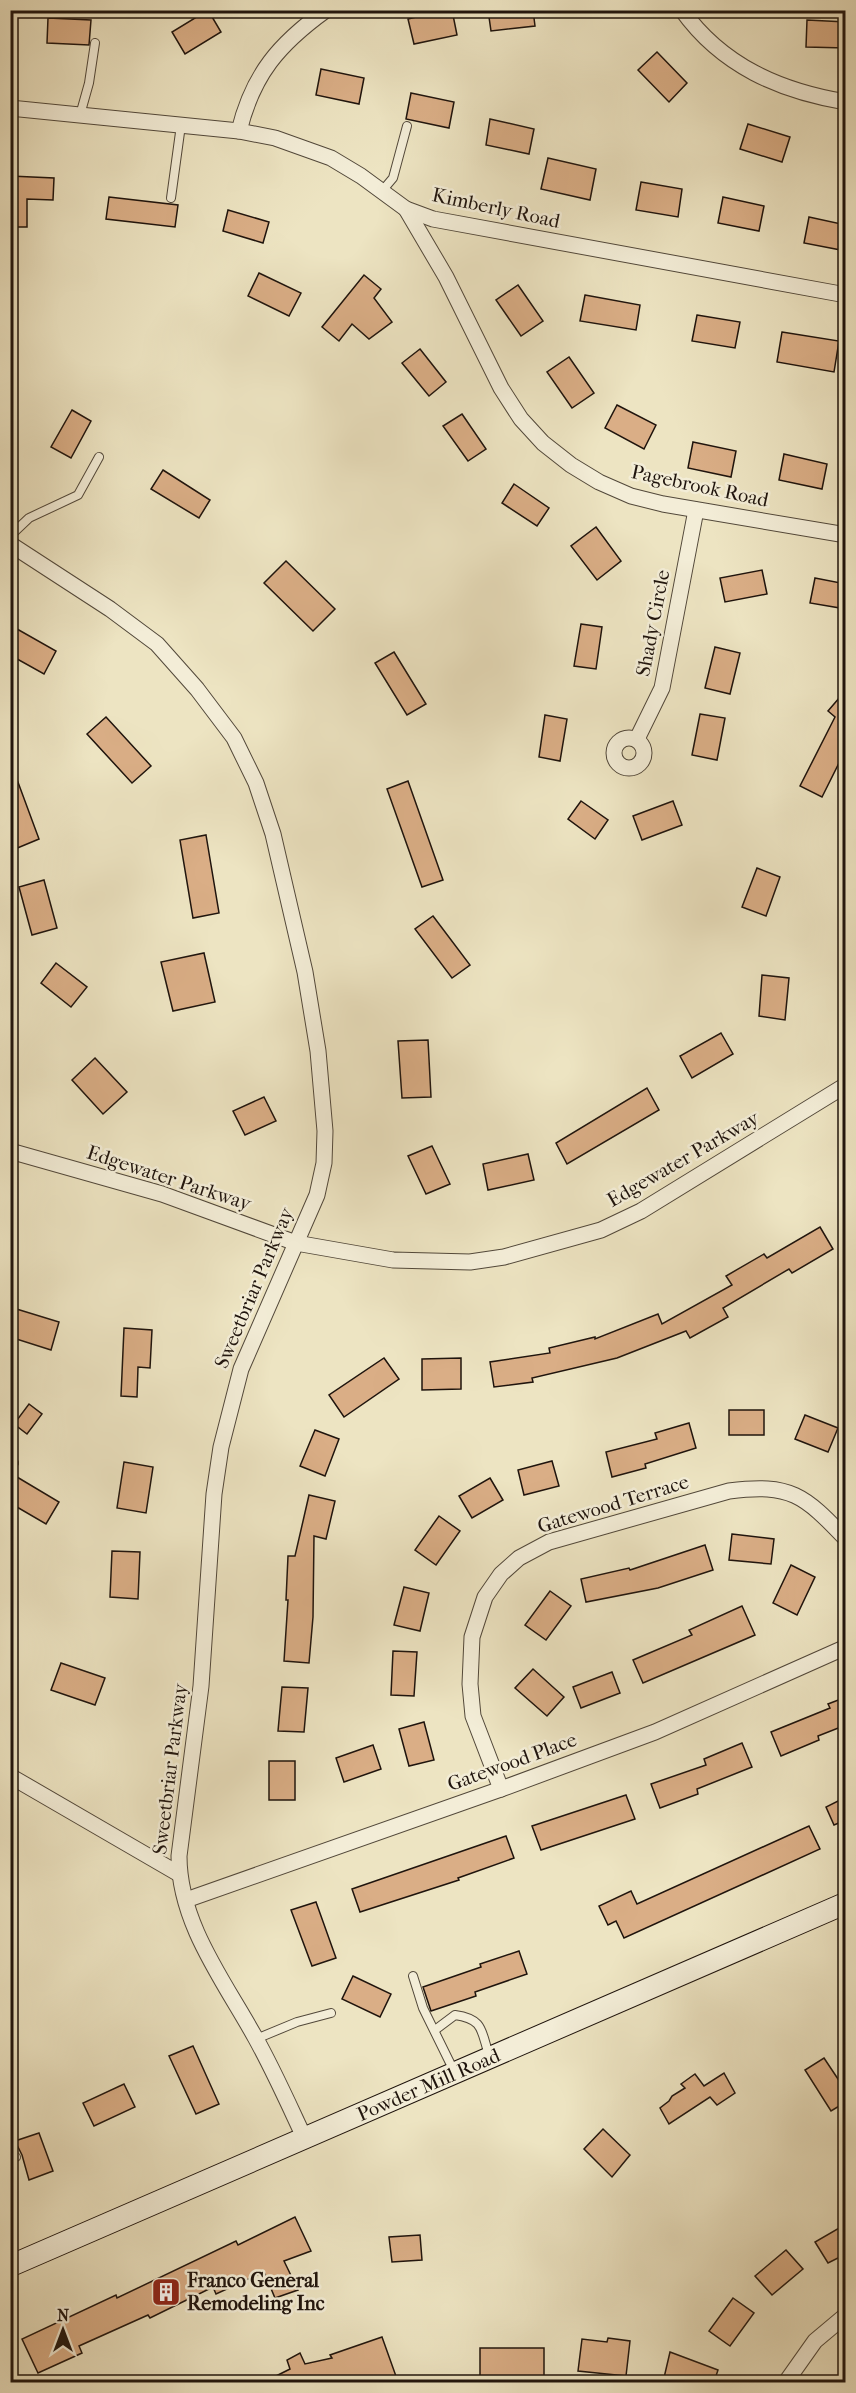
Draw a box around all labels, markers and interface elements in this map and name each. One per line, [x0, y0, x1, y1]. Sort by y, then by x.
street label: Kimberly Road [430, 183, 563, 233]
street label: Pagebrook Road [629, 460, 772, 512]
street label: Shady Circle [631, 568, 675, 678]
street label: Edgewater Parkway [603, 1106, 764, 1212]
street label: Edgewater Parkway [84, 1141, 255, 1216]
street label: Sweetbriar Parkway [210, 1203, 299, 1372]
street label: Gatewood Terrace [535, 1470, 691, 1538]
street label: Sweetbriar Parkway [148, 1681, 192, 1856]
street label: Gatewood Place [444, 1728, 580, 1796]
street label: Powder Mill Road [353, 2043, 504, 2126]
place label: Franco General Remodeling Inc [186, 2269, 325, 2315]
building icon: Franco General Remodeling Inc [150, 2276, 182, 2308]
north arrow [33, 2300, 93, 2360]
text: N [57, 2306, 70, 2325]

